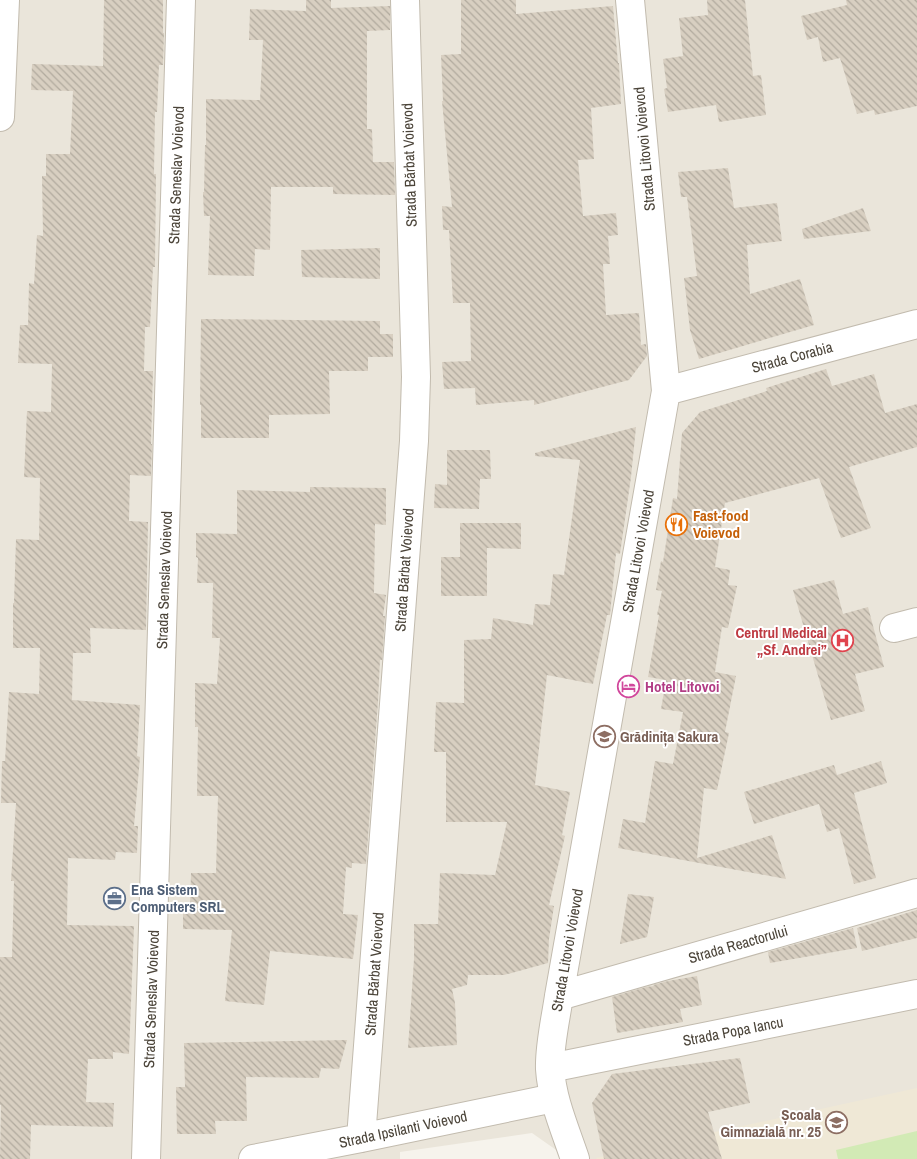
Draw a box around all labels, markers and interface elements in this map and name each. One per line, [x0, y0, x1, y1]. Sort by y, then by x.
street label: Strada Litovoi Voievod [628, 86, 660, 212]
street label: Strada Bărbat Voievod [396, 103, 422, 227]
street label: Strada Seneslav Voievod [163, 106, 189, 244]
street label: Strada Corabia [749, 336, 835, 378]
street label: Strada Litovoi Voievod [617, 488, 659, 614]
place label: Fast-food Voievod [693, 505, 748, 543]
street label: Strada Bărbat Voievod [389, 508, 419, 632]
street label: Strada Seneslav Voievod [151, 511, 177, 649]
restaurant icon: Fast-food Voievod [665, 512, 689, 536]
place label: Centrul Medical „Sf. Andrei” [735, 622, 827, 660]
hospital icon: Centrul Medical „Sf. Andrei” [831, 629, 855, 653]
hotel icon: Hotel Litovoi [617, 674, 641, 698]
place label: Hotel Litovoi [645, 676, 720, 697]
school or university icon: Grădinița Sakura [592, 724, 616, 748]
place label: Grădinița Sakura [620, 726, 719, 747]
place label: Ena Sistem Computers SRL [131, 879, 224, 917]
office icon: Ena Sistem Computers SRL [103, 886, 127, 910]
street label: Strada Litovoi Voievod [546, 887, 588, 1013]
street label: Strada Bărbat Voievod [359, 912, 389, 1036]
street label: Strada Reactorului [686, 920, 790, 968]
street label: Strada Seneslav Voievod [138, 930, 164, 1068]
street label: Strada Popa Iancu [681, 1011, 785, 1051]
place label: Școala Gimnazială nr. 25 [720, 1104, 821, 1142]
street label: Strada Ipsilanti Voievod [337, 1105, 469, 1153]
school or university icon: Școala Gimnazială nr. 25 [825, 1111, 849, 1135]

